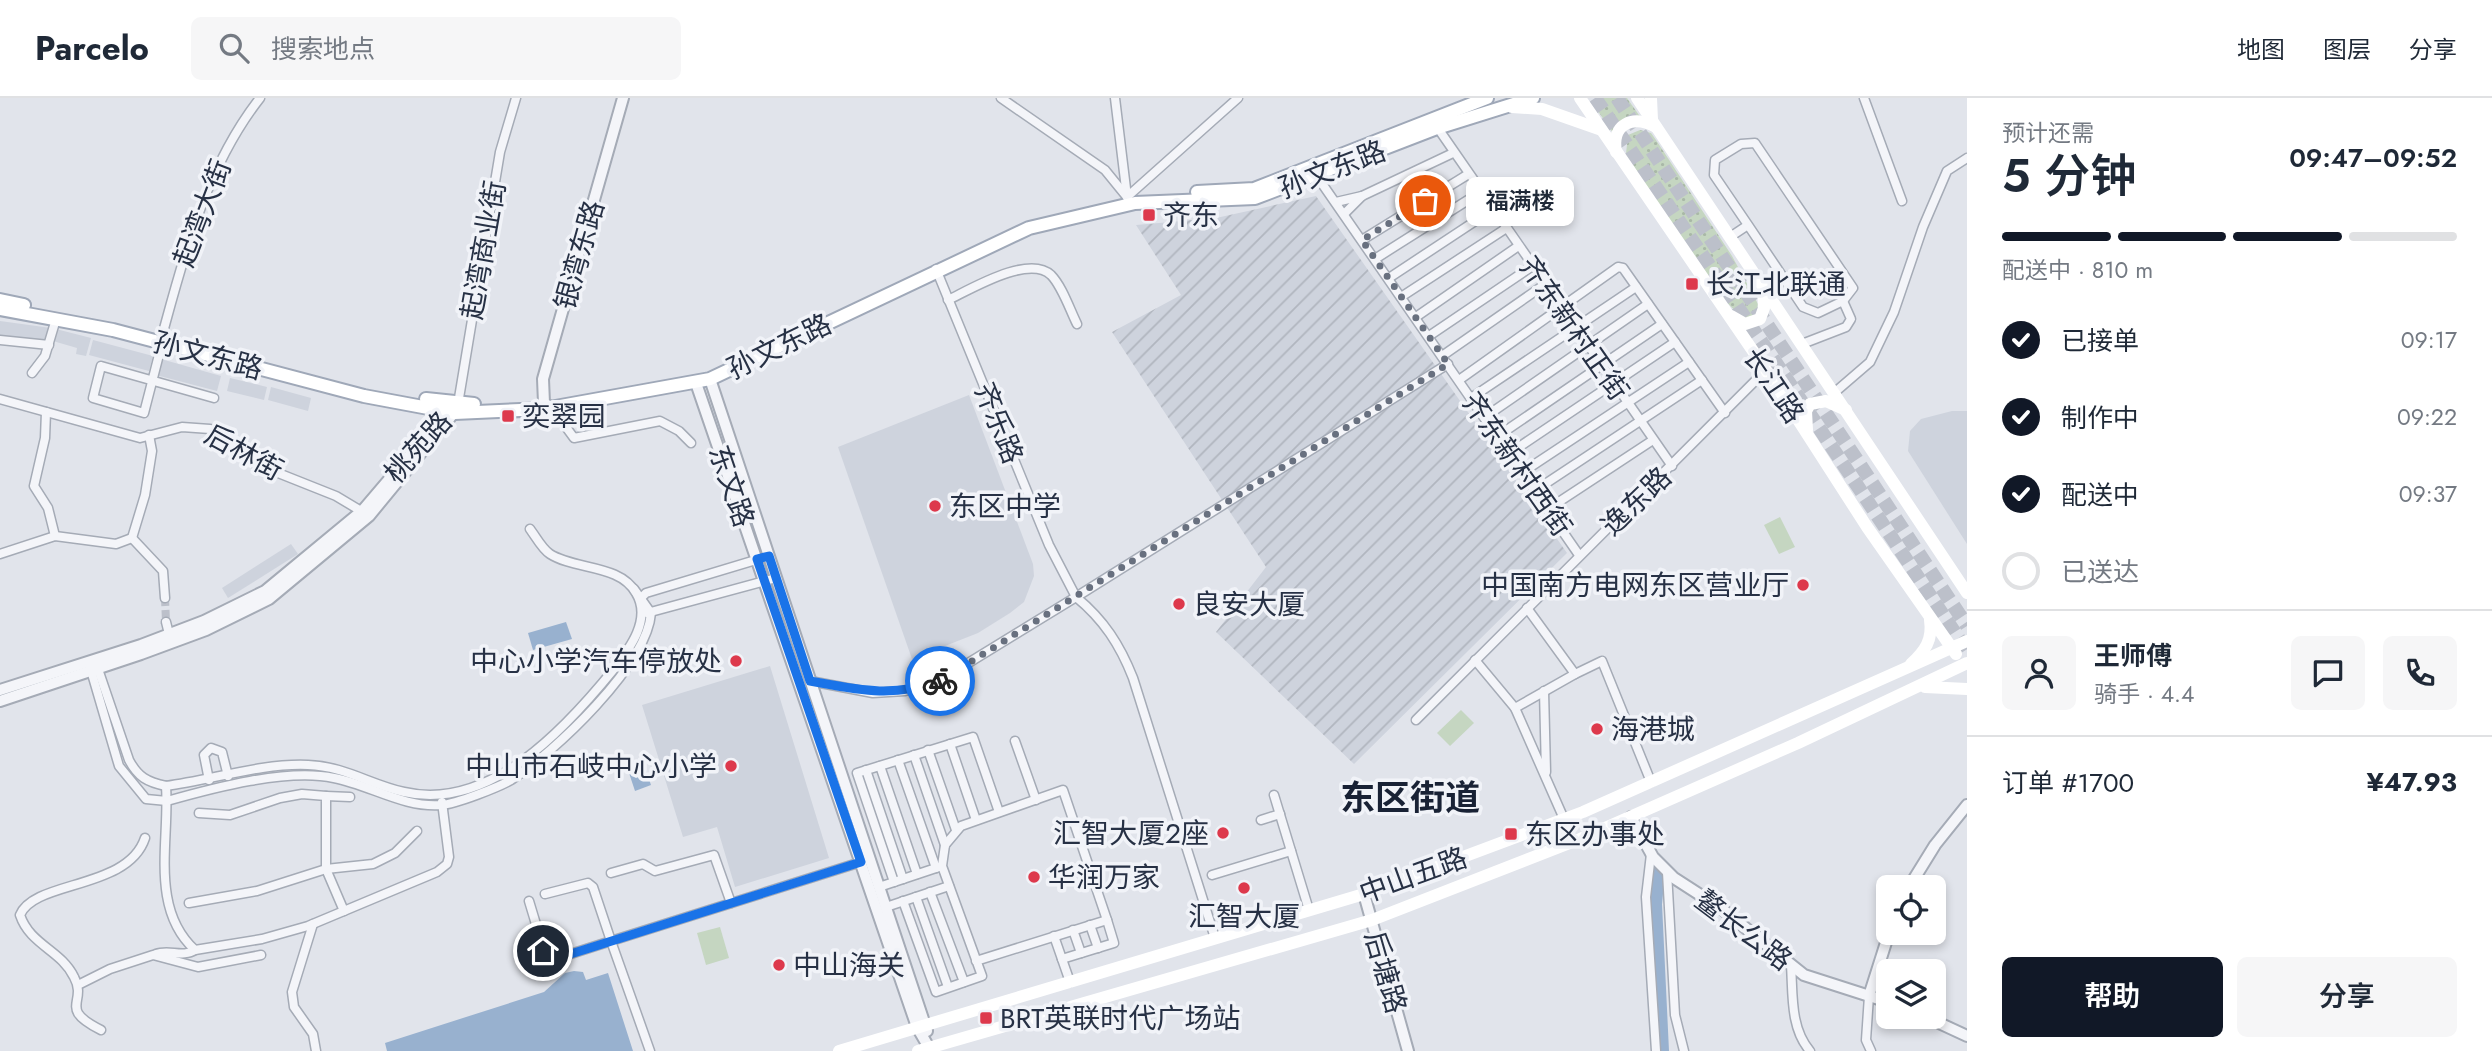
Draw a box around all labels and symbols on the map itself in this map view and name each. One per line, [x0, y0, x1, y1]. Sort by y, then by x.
street label: 孙文东路 [1273, 130, 1392, 209]
street label: 起湾大街 [163, 154, 242, 273]
pin [1395, 171, 1455, 231]
callout: 福满楼 [1467, 176, 1576, 226]
street label: 起湾商业街 [451, 178, 516, 323]
place label: 齐东 [1163, 195, 1219, 236]
street label: 银湾东路 [544, 196, 615, 315]
marker: 齐东 [1141, 207, 1157, 223]
street label: 齐东新村正街 [1509, 248, 1639, 409]
place label: 长江北联通 [1706, 264, 1846, 305]
marker: 长江北联通 [1684, 276, 1700, 292]
street label: 孙文东路 [720, 303, 839, 389]
street label: 孙文东路 [148, 321, 267, 390]
street label: 长江路 [1733, 339, 1814, 432]
street label: 齐乐路 [964, 377, 1033, 470]
street label: 齐东新村西街 [1452, 384, 1582, 545]
place label: 奕翠园 [522, 396, 606, 437]
street label: 桃苑路 [375, 402, 462, 492]
marker: 奕翠园 [500, 408, 516, 424]
street label: 后林街 [197, 414, 290, 491]
street label: 东文路 [698, 440, 765, 533]
street label: 逸东路 [1592, 457, 1681, 545]
place label: 东区中学 [949, 486, 1061, 527]
marker: 东区中学 [927, 498, 943, 514]
place label: 中国南方电网东区营业厅 [1481, 565, 1789, 606]
marker: 中国南方电网东区营业厅 [1795, 577, 1811, 593]
place label: 良安大厦 [1193, 584, 1305, 625]
marker: 良安大厦 [1171, 596, 1187, 612]
place label: 中心小学汽车停放处 [470, 641, 722, 682]
courier [905, 646, 975, 716]
marker: 中心小学汽车停放处 [728, 653, 744, 669]
place label: 海港城 [1611, 709, 1695, 750]
marker: 海港城 [1589, 721, 1605, 737]
place label: 中山市石岐中心小学 [465, 746, 717, 787]
marker: 中山市石岐中心小学 [723, 758, 739, 774]
district label: 东区街道 [1340, 773, 1480, 823]
place label: 汇智大厦2座 [1053, 813, 1209, 854]
place label: 东区办事处 [1525, 814, 1665, 855]
marker: 汇智大厦2座 [1215, 825, 1231, 841]
marker: 东区办事处 [1503, 826, 1519, 842]
street label: 中山五路 [1354, 837, 1473, 914]
place label: 华润万家 [1048, 857, 1160, 898]
marker: 华润万家 [1026, 869, 1042, 885]
marker: 汇智大厦 [1236, 880, 1252, 896]
street label: 鳌长公路 [1687, 880, 1801, 980]
place label: 汇智大厦 [1188, 896, 1300, 937]
pin [513, 921, 573, 981]
street label: 后塘路 [1354, 926, 1417, 1018]
place label: 中山海关 [793, 945, 905, 986]
marker: 中山海关 [771, 957, 787, 973]
place label: BRT英联时代广场站 [1000, 998, 1240, 1039]
marker: BRT英联时代广场站 [978, 1010, 994, 1026]

